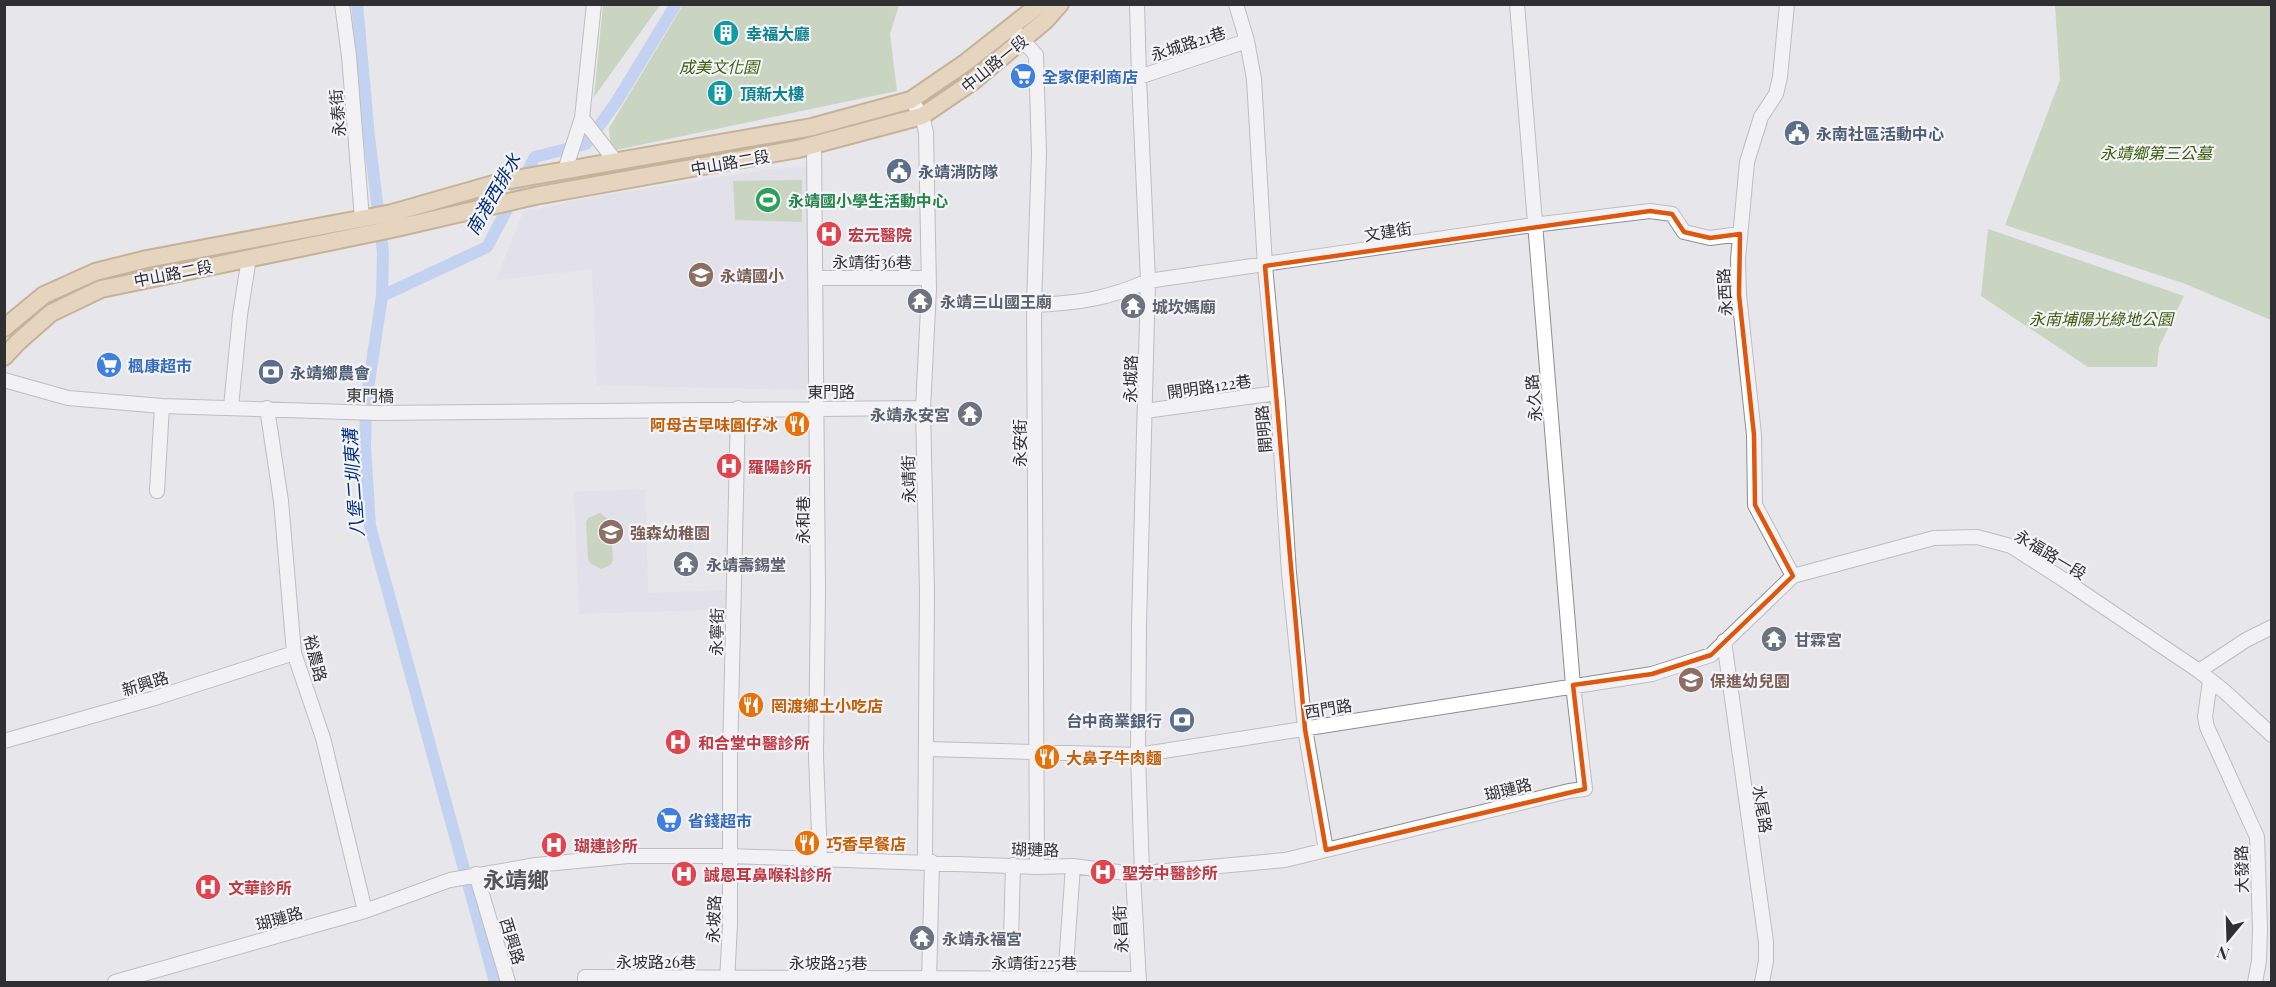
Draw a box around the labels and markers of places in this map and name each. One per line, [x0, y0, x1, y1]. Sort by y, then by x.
building icon: 幸福大廳 [711, 18, 741, 48]
place label: 幸福大廳 [746, 23, 810, 44]
supermarket icon: 全家便利商店 [1008, 61, 1038, 91]
place label: 全家便利商店 [1042, 66, 1138, 87]
building icon: 頂新大樓 [705, 78, 735, 108]
place label: 頂新大樓 [740, 83, 804, 104]
public building icon: 永南社區活動中心 [1782, 118, 1812, 148]
place label: 永南社區活動中心 [1816, 123, 1944, 144]
public building icon: 永靖消防隊 [884, 156, 914, 186]
place label: 永靖消防隊 [918, 161, 998, 182]
sports icon: 永靖國小學生活動中心 [753, 185, 783, 215]
place label: 永靖國小學生活動中心 [788, 190, 948, 211]
hospital icon: 宏元醫院 [814, 219, 844, 249]
place label: 宏元醫院 [848, 224, 912, 245]
school or university icon: 永靖國小 [686, 260, 716, 290]
place label: 永靖國小 [720, 265, 784, 286]
temple icon: 永靖三山國王廟 [905, 286, 935, 316]
place label: 永靖三山國王廟 [940, 291, 1052, 312]
temple icon: 城坎媽廟 [1118, 291, 1148, 321]
place label: 城坎媽廟 [1152, 296, 1216, 317]
supermarket icon: 楓康超市 [94, 350, 124, 380]
place label: 楓康超市 [128, 355, 192, 376]
bank icon: 永靖鄉農會 [256, 357, 286, 387]
place label: 永靖鄉農會 [290, 362, 370, 383]
temple icon: 永靖永安宮 [955, 399, 985, 429]
place label: 永靖永安宮 [870, 404, 950, 425]
restaurant icon: 阿母古早味圓仔冰 [782, 409, 812, 439]
place label: 阿母古早味圓仔冰 [650, 414, 778, 435]
hospital icon: 羅陽診所 [714, 451, 744, 481]
place label: 羅陽診所 [748, 456, 812, 477]
school or university icon: 強森幼稚園 [596, 517, 626, 547]
place label: 強森幼稚園 [630, 522, 710, 543]
temple icon: 永靖壽錫堂 [671, 549, 701, 579]
place label: 永靖壽錫堂 [706, 554, 786, 575]
temple icon: 甘霖宮 [1759, 624, 1789, 654]
place label: 甘霖宮 [1794, 629, 1842, 650]
school or university icon: 保進幼兒園 [1676, 665, 1706, 695]
place label: 保進幼兒園 [1710, 670, 1790, 691]
restaurant icon: 罔渡鄉土小吃店 [736, 690, 766, 720]
place label: 罔渡鄉土小吃店 [771, 695, 883, 716]
bank icon: 台中商業銀行 [1167, 705, 1197, 735]
place label: 台中商業銀行 [1066, 710, 1162, 731]
hospital icon: 和合堂中醫診所 [663, 727, 693, 757]
place label: 和合堂中醫診所 [698, 732, 810, 753]
restaurant icon: 大鼻子牛肉麵 [1032, 742, 1062, 772]
place label: 大鼻子牛肉麵 [1066, 747, 1162, 768]
supermarket icon: 省錢超市 [654, 805, 684, 835]
place label: 省錢超市 [688, 810, 752, 831]
restaurant icon: 巧香早餐店 [792, 828, 822, 858]
hospital icon: 瑚連診所 [539, 830, 569, 860]
place label: 巧香早餐店 [826, 833, 906, 854]
place label: 瑚連診所 [574, 835, 638, 856]
hospital icon: 聖芳中醫診所 [1088, 857, 1118, 887]
hospital icon: 誠恩耳鼻喉科診所 [669, 859, 699, 889]
place label: 聖芳中醫診所 [1122, 862, 1218, 883]
place label: 誠恩耳鼻喉科診所 [704, 864, 832, 885]
hospital icon: 文華診所 [193, 872, 223, 902]
place label: 文華診所 [228, 877, 292, 898]
temple icon: 永靖永福宮 [907, 923, 937, 953]
place label: 永靖永福宮 [942, 928, 1022, 949]

